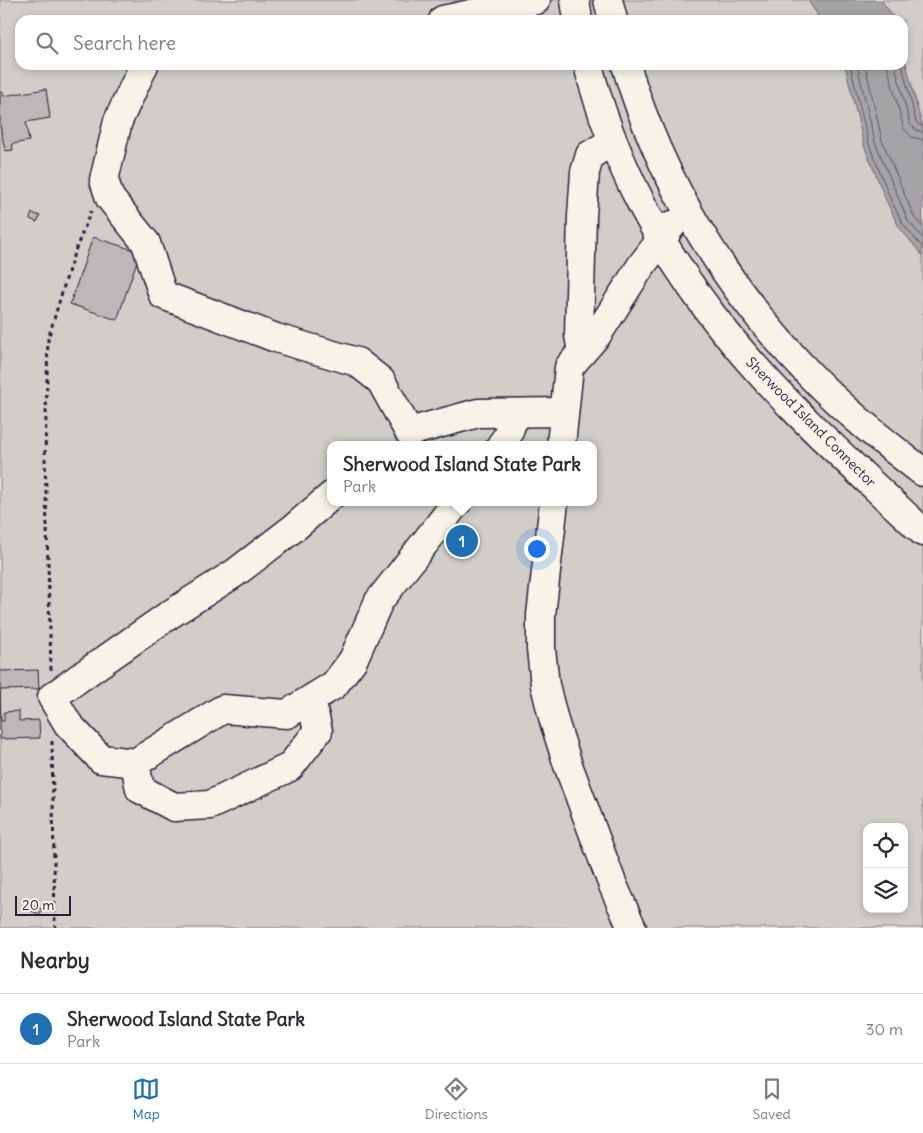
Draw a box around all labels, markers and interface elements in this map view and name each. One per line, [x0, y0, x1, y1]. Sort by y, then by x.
search box [15, 15, 908, 70]
icon: search [33, 29, 61, 57]
text: Search here [73, 31, 176, 55]
street label: Sherwood Island Connector [742, 353, 880, 491]
popup [327, 441, 597, 506]
text: Sherwood Island State Park [343, 452, 581, 476]
text: Park [343, 476, 376, 496]
pin: 1 [446, 522, 478, 560]
your location [524, 536, 550, 562]
map controls [863, 823, 908, 913]
button: locate [863, 823, 908, 868]
button: layers [863, 868, 908, 913]
scale bar [15, 893, 71, 916]
text: 20 m [22, 896, 55, 914]
text: Nearby [20, 947, 90, 974]
text: Sherwood Island State Park [67, 1007, 305, 1031]
text: 1 [33, 1019, 39, 1039]
text: 30 m [866, 1019, 903, 1039]
text: Park [67, 1031, 100, 1051]
tab: Map [132, 1075, 160, 1123]
tab: Directions [425, 1075, 488, 1123]
tab: Saved [752, 1075, 791, 1123]

